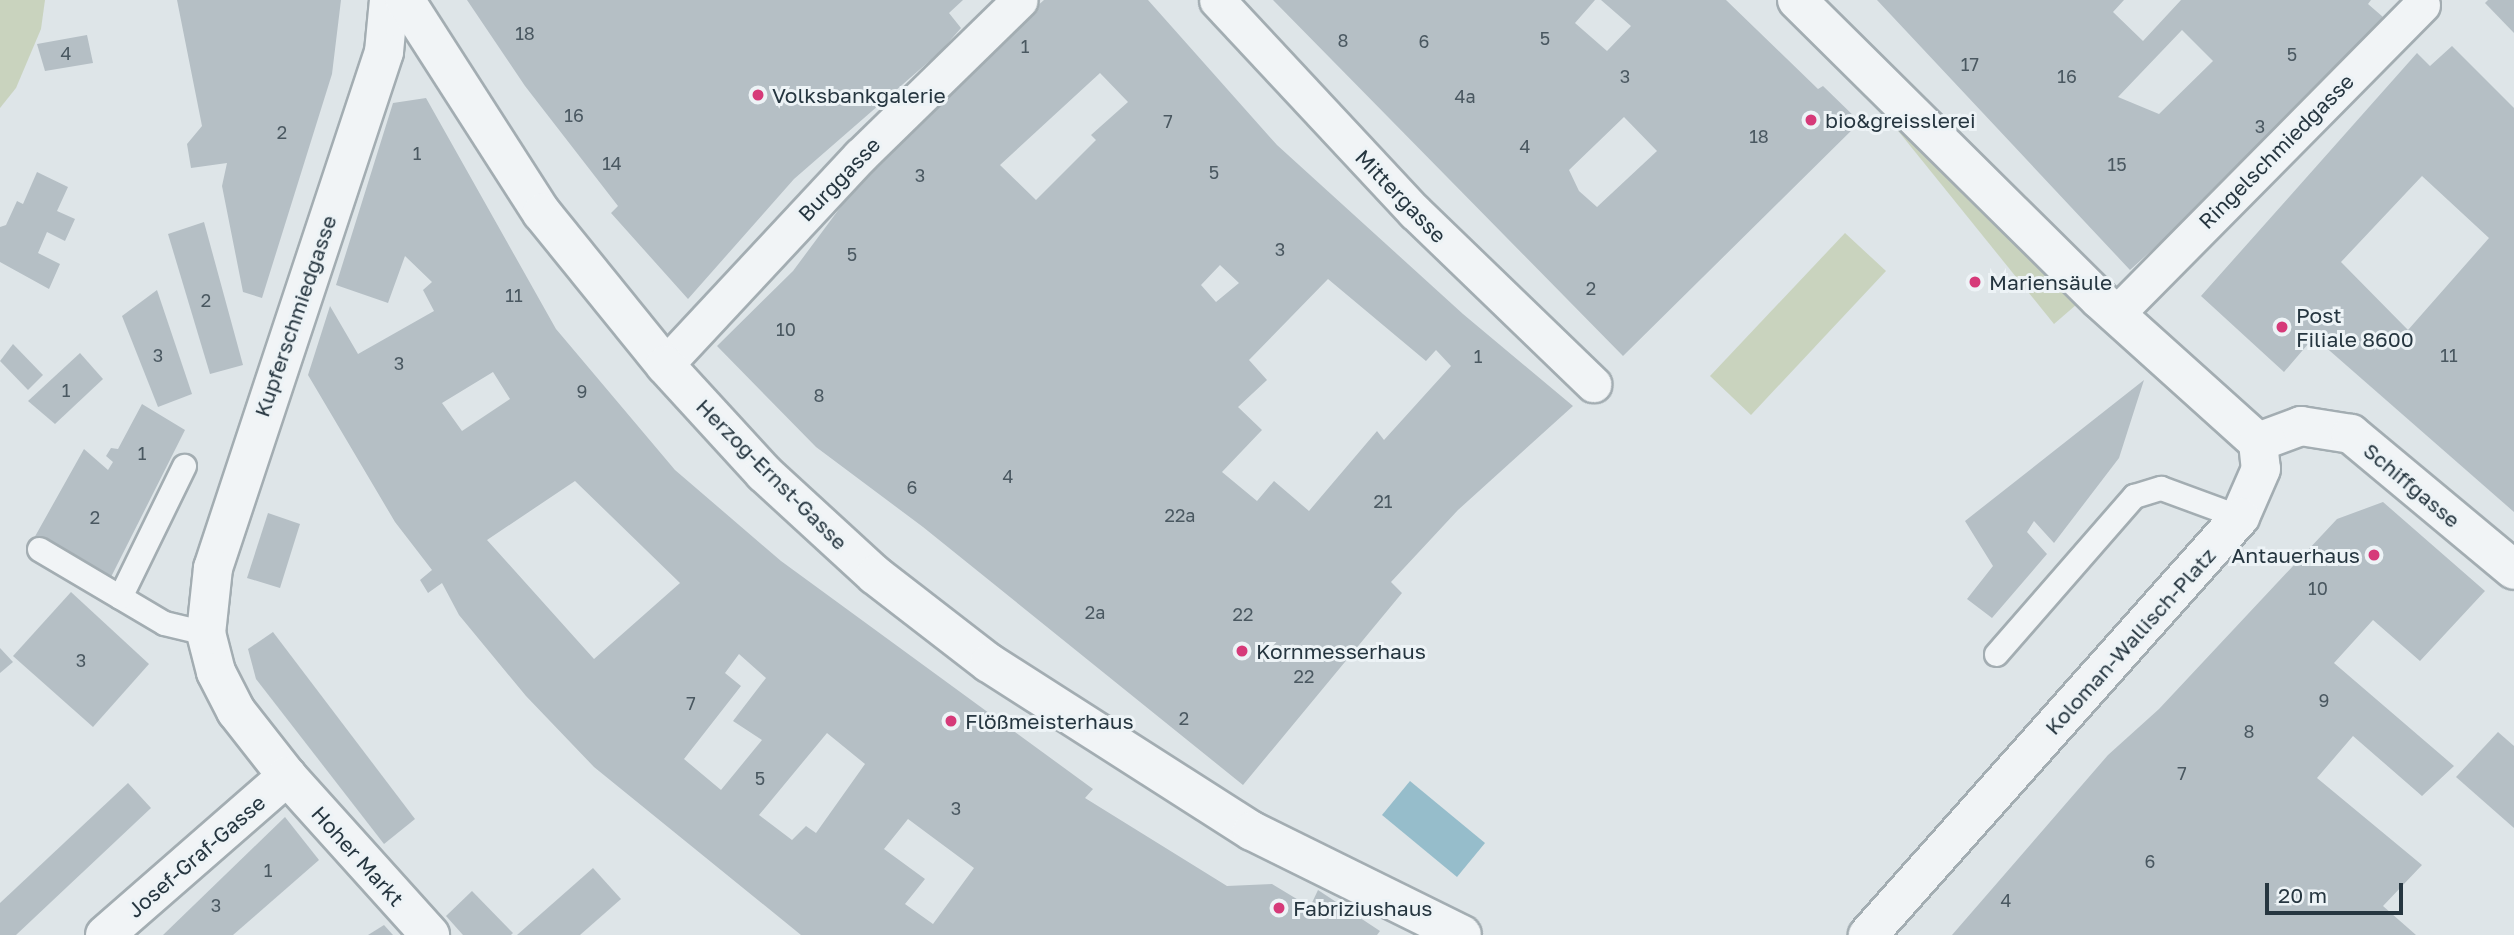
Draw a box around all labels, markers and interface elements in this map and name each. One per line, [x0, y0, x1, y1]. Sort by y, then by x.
house number: 18 [515, 22, 535, 44]
house number: 5 [1540, 27, 1550, 49]
house number: 8 [1338, 29, 1348, 51]
house number: 6 [1419, 30, 1429, 52]
house number: 1 [1021, 35, 1029, 57]
house number: 4 [61, 42, 71, 64]
house number: 5 [2287, 43, 2297, 65]
house number: 17 [1961, 53, 1979, 75]
house number: 3 [1620, 65, 1630, 87]
house number: 16 [2057, 65, 2077, 87]
street label: Ringelschmiedgasse [2193, 68, 2359, 234]
place label: Volksbankgalerie [772, 82, 946, 108]
house number: 4a [1454, 85, 1476, 107]
marker: Volksbankgalerie [750, 87, 766, 103]
house number: 16 [564, 104, 584, 126]
place label: bio&greisslerei [1825, 107, 1976, 133]
house number: 7 [1163, 110, 1173, 132]
marker: bio&greisslerei [1803, 112, 1819, 128]
house number: 3 [2255, 115, 2265, 137]
house number: 2 [277, 121, 287, 143]
house number: 18 [1749, 125, 1769, 147]
street label: Burggasse [793, 132, 885, 226]
house number: 4 [1520, 135, 1530, 157]
house number: 1 [413, 142, 421, 164]
street label: Mittergasse [1350, 144, 1452, 248]
house number: 14 [602, 152, 622, 174]
house number: 15 [2107, 153, 2127, 175]
house number: 5 [1209, 161, 1219, 183]
house number: 3 [915, 164, 925, 186]
street label: Kupferschmiedgasse [249, 212, 341, 420]
house number: 3 [1275, 238, 1285, 260]
house number: 5 [847, 243, 857, 265]
place label: Mariensäule [1989, 269, 2112, 295]
marker: Mariensäule [1967, 274, 1983, 290]
house number: 2 [1586, 277, 1596, 299]
house number: 11 [505, 284, 523, 306]
house number: 2 [201, 289, 211, 311]
place label: Post Filiale 8600 [2296, 302, 2414, 352]
house number: 10 [776, 318, 796, 340]
marker: Post Filiale 8600 [2274, 319, 2290, 335]
house number: 3 [153, 344, 163, 366]
house number: 11 [2440, 344, 2458, 366]
house number: 1 [1474, 345, 1482, 367]
house number: 3 [394, 352, 404, 374]
house number: 1 [62, 379, 70, 401]
house number: 9 [577, 380, 587, 402]
house number: 8 [814, 384, 824, 406]
street label: Herzog-Ernst-Gasse [691, 393, 853, 555]
street label: Schiffgasse [2359, 437, 2465, 533]
house number: 1 [138, 442, 146, 464]
house number: 4 [1003, 465, 1013, 487]
house number: 6 [907, 476, 917, 498]
house number: 21 [1373, 490, 1393, 512]
house number: 22a [1164, 504, 1196, 526]
house number: 2 [90, 506, 100, 528]
street label: Koloman-Wallisch-Platz [2040, 542, 2220, 740]
place label: Antauerhaus [2231, 542, 2360, 568]
marker: Antauerhaus [2366, 547, 2382, 563]
house number: 10 [2308, 577, 2328, 599]
house number: 2a [1085, 601, 1105, 623]
house number: 22 [1233, 603, 1253, 625]
place label: Kornmesserhaus [1256, 638, 1426, 664]
marker: Kornmesserhaus [1234, 643, 1250, 659]
house number: 3 [76, 649, 86, 671]
house number: 22 [1294, 665, 1314, 687]
house number: 9 [2319, 689, 2329, 711]
house number: 7 [686, 692, 696, 714]
house number: 2 [1179, 707, 1189, 729]
place label: Flößmeisterhaus [965, 708, 1134, 734]
marker: Flößmeisterhaus [943, 713, 959, 729]
house number: 8 [2244, 720, 2254, 742]
house number: 7 [2177, 762, 2187, 784]
house number: 5 [755, 767, 765, 789]
street label: Josef-Graf-Gasse [122, 789, 270, 923]
house number: 3 [951, 797, 961, 819]
street label: Hoher Markt [307, 801, 409, 911]
house number: 6 [2145, 850, 2155, 872]
house number: 1 [264, 859, 272, 881]
scale bar [2269, 869, 2407, 913]
text: 20 m [2278, 882, 2327, 908]
house number: 4 [2001, 889, 2011, 911]
house number: 3 [211, 894, 221, 916]
place label: Fabriziushaus [1293, 895, 1432, 921]
marker: Fabriziushaus [1271, 900, 1287, 916]

